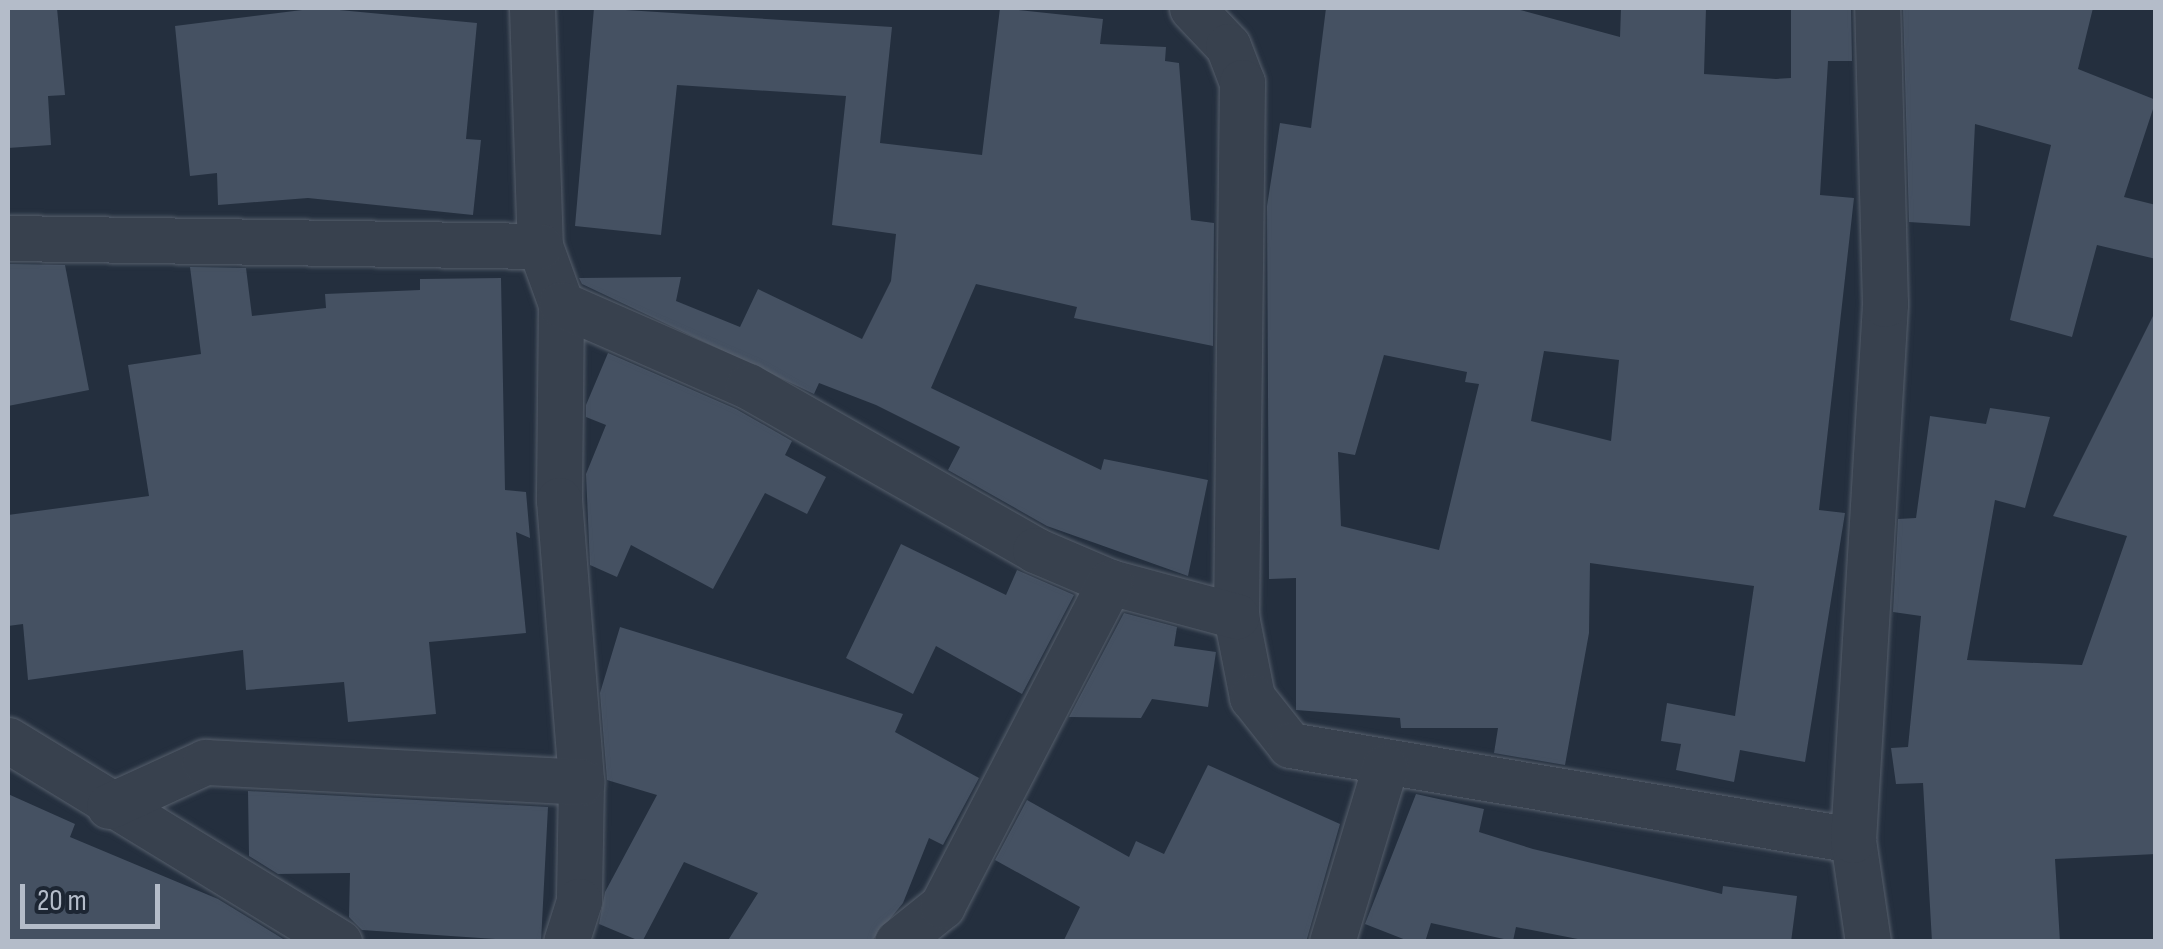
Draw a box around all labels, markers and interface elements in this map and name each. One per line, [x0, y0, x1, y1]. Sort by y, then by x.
scale bar [25, 864, 165, 926]
text: 20 m [37, 883, 87, 919]

